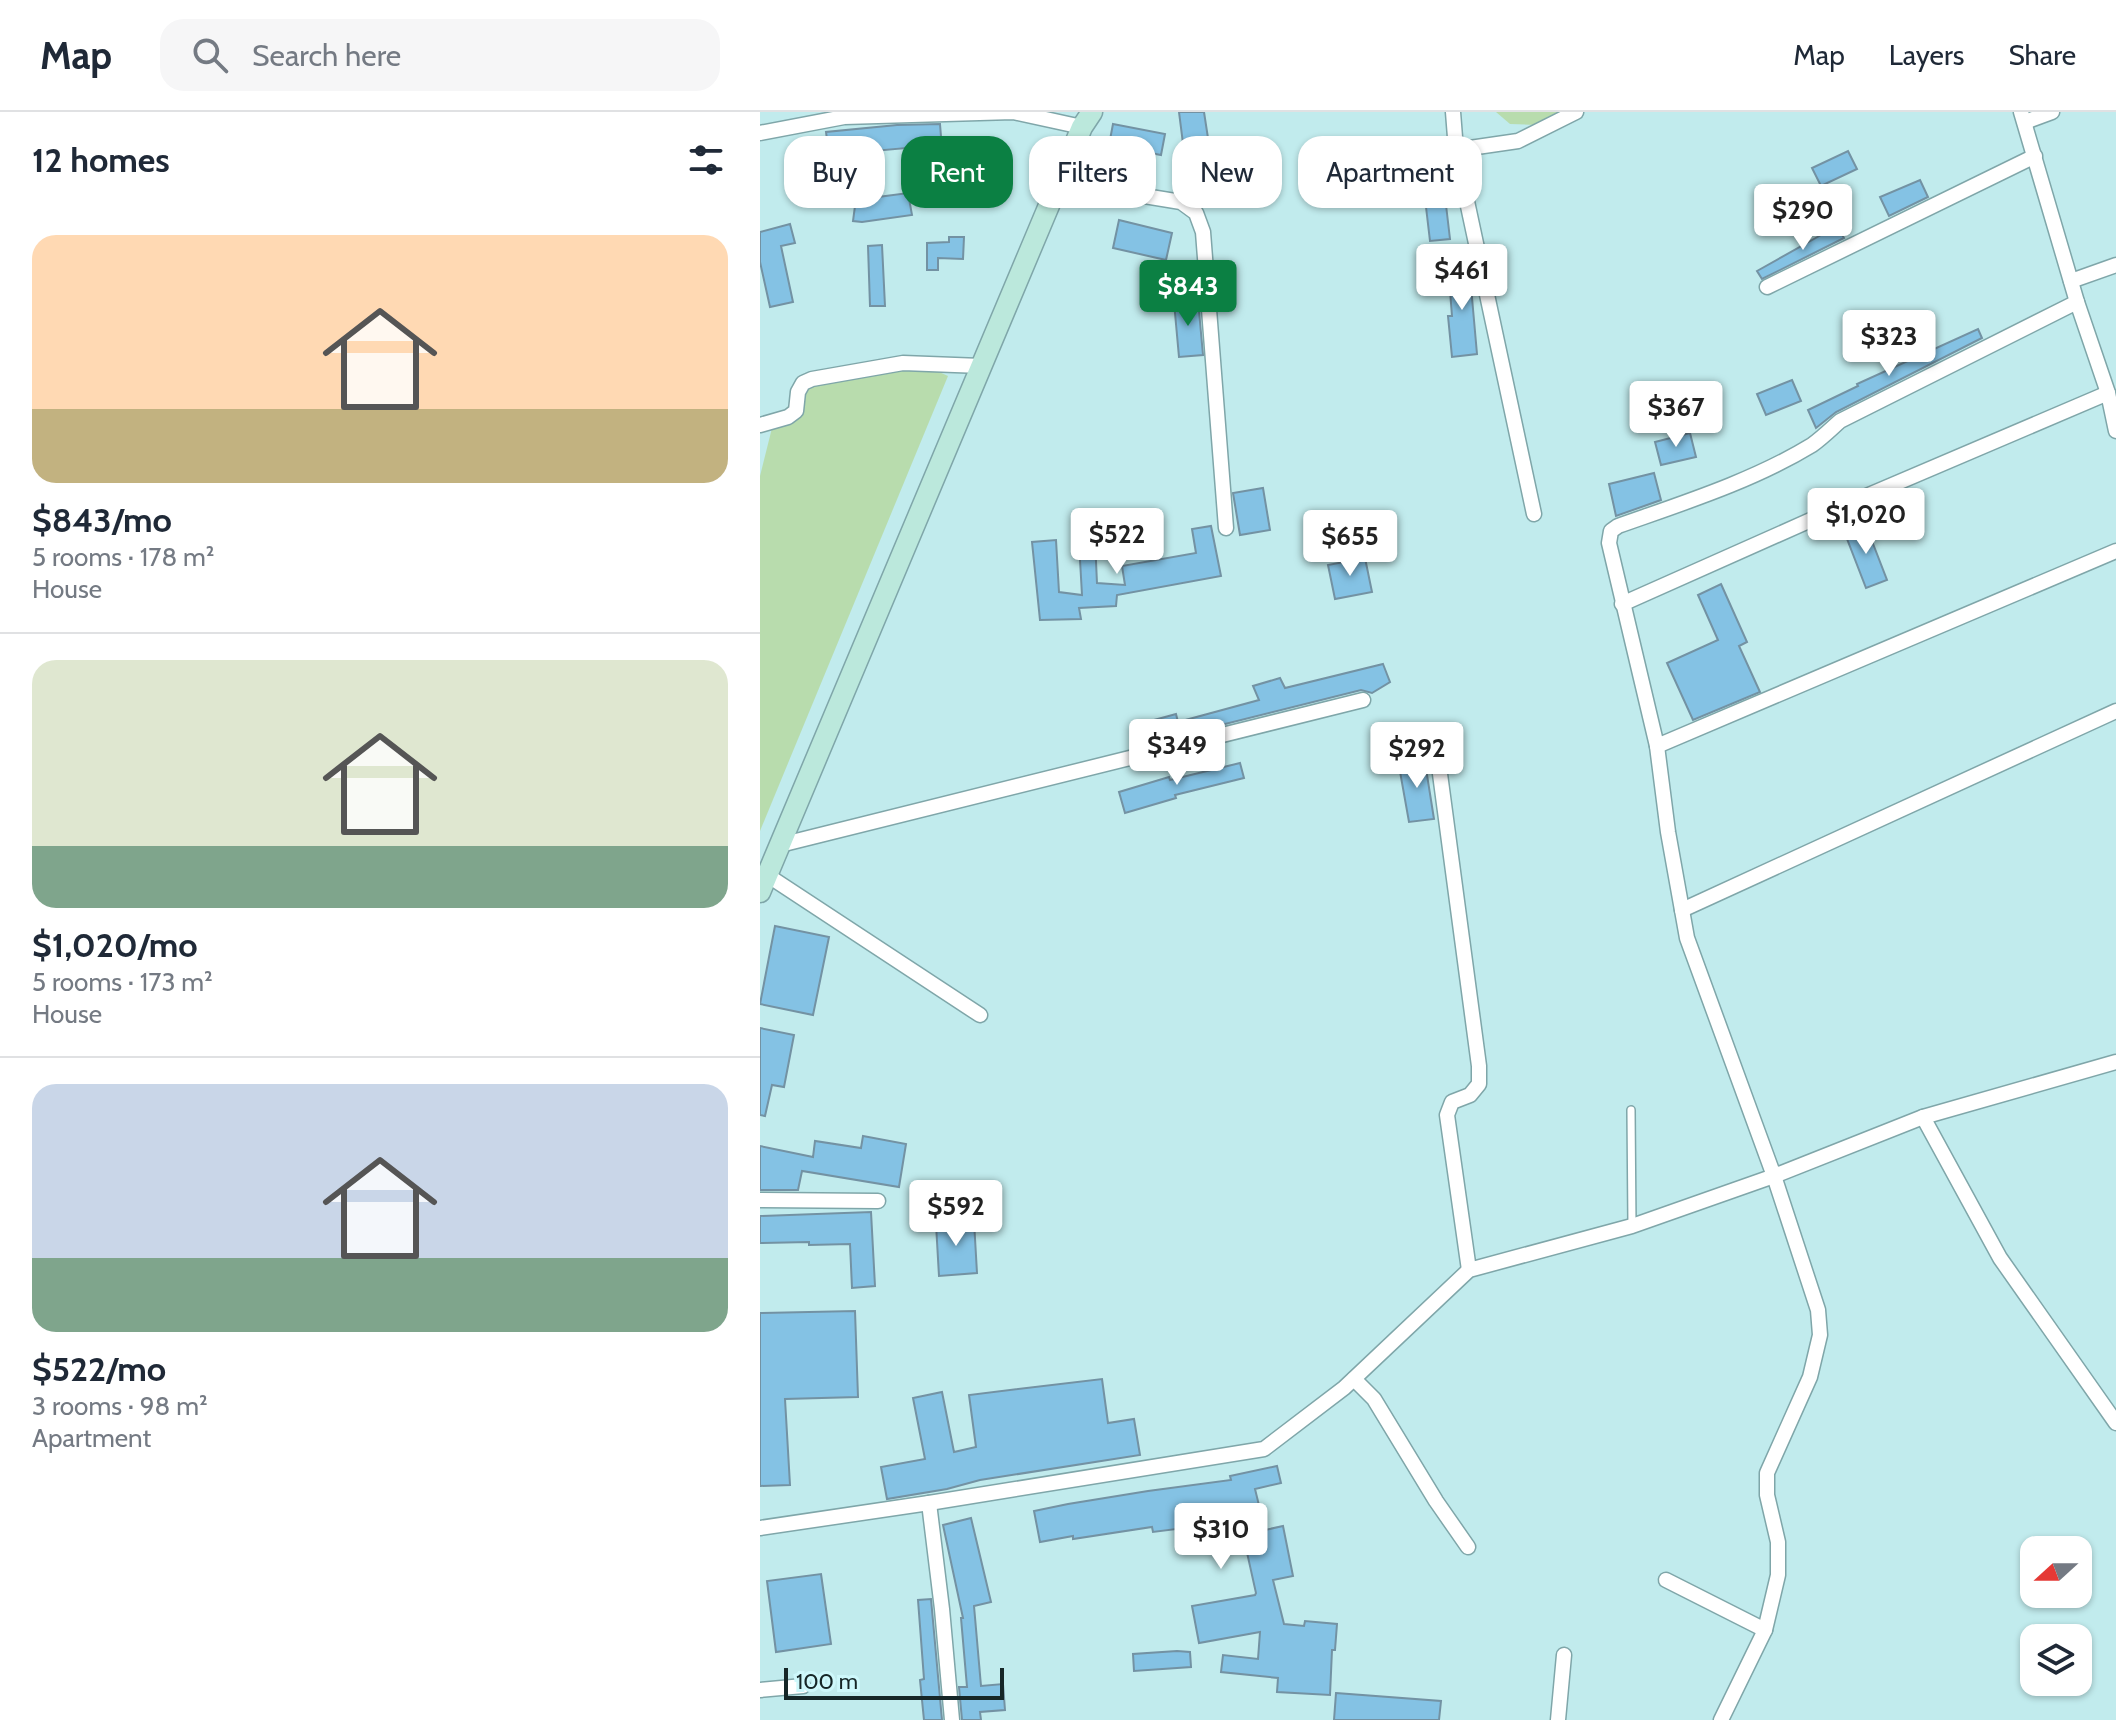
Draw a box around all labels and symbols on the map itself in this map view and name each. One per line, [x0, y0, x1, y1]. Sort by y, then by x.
pin: $290 [1756, 184, 1850, 252]
pin: $461 [1415, 244, 1509, 312]
pin: $843 [1141, 260, 1235, 328]
pin: $323 [1842, 310, 1936, 378]
pin: $367 [1629, 381, 1723, 449]
pin: $1,020 [1801, 488, 1931, 556]
pin: $522 [1070, 508, 1164, 576]
pin: $655 [1303, 510, 1397, 578]
pin: $349 [1130, 719, 1224, 787]
pin: $292 [1370, 722, 1464, 790]
pin: $592 [909, 1180, 1003, 1248]
pin: $310 [1174, 1503, 1268, 1571]
north arrow [2020, 1536, 2092, 1608]
scale bar [784, 1664, 1004, 1700]

